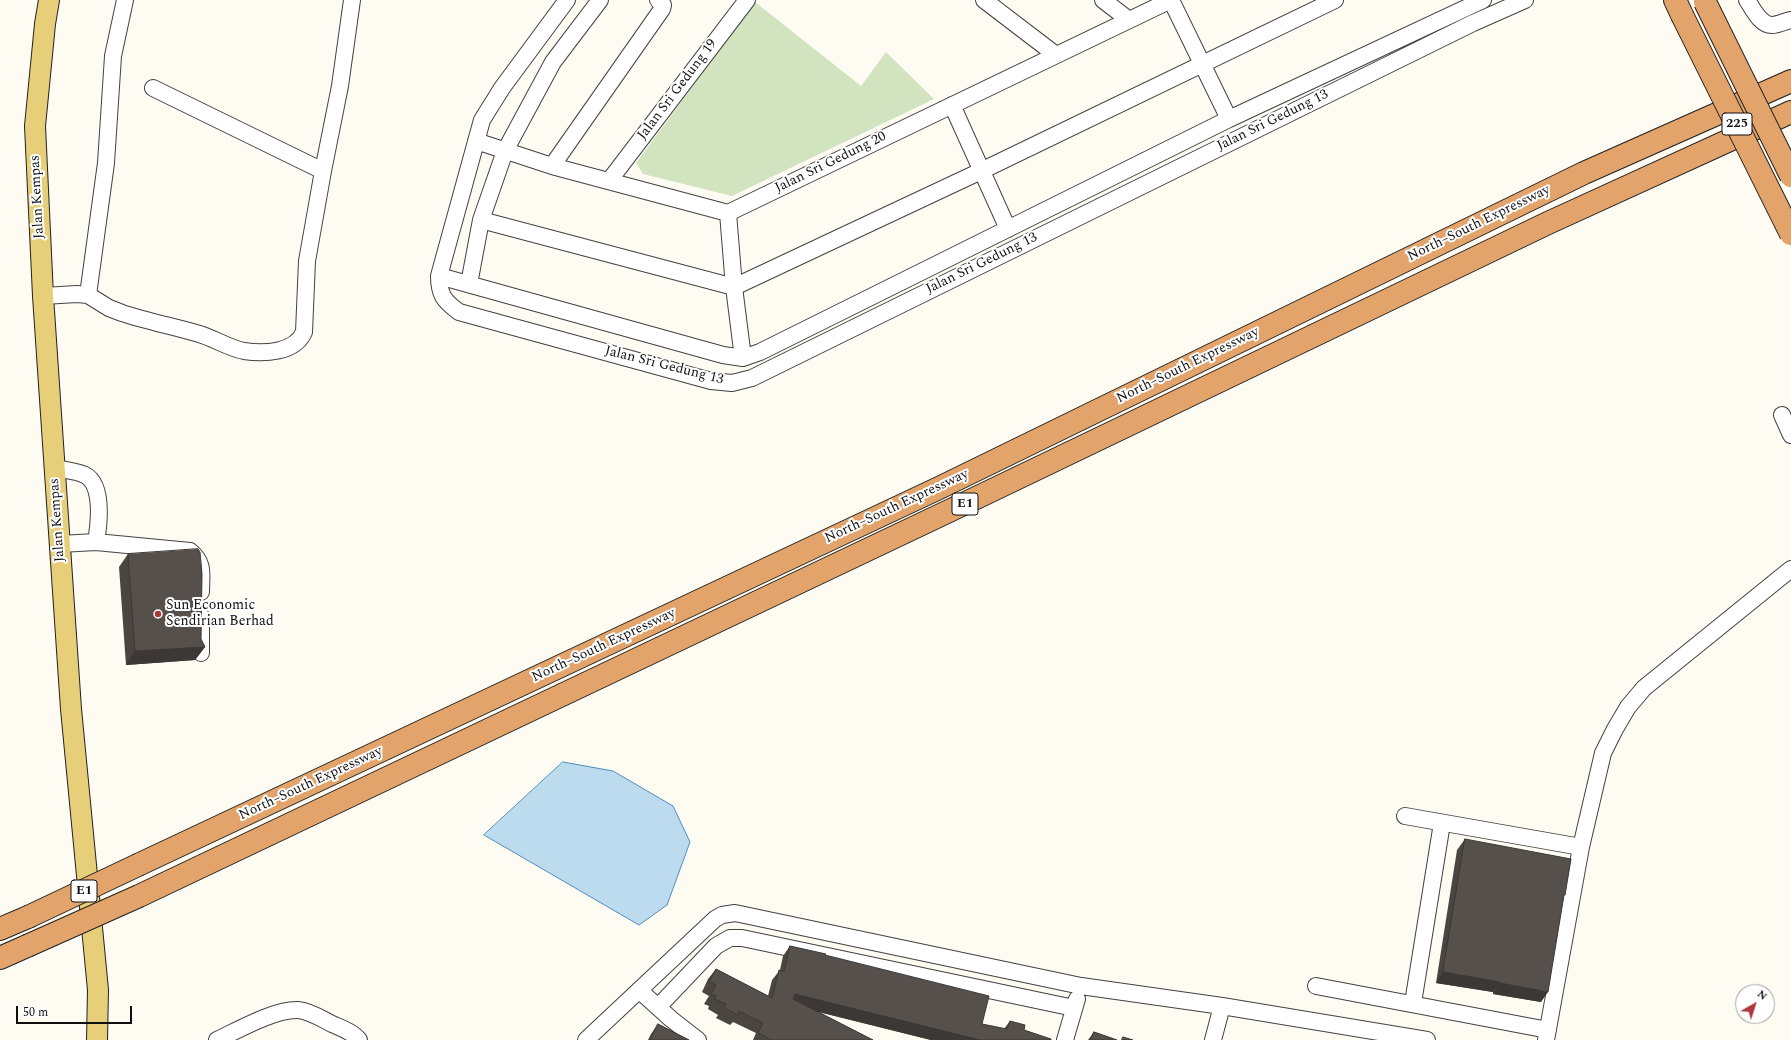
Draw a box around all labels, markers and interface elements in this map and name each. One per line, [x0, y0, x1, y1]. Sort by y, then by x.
street label: Jalan Sri Gedung 19 [635, 36, 721, 144]
street label: Jalan Sri Gedung 13 [1215, 87, 1331, 155]
road number: 225 [1722, 113, 1752, 135]
street label: Jalan Sri Gedung 20 [773, 129, 889, 197]
street label: Jalan Kempas [27, 155, 49, 239]
street label: North–South Expressway [1405, 182, 1553, 266]
street label: Jalan Sri Gedung 13 [924, 230, 1040, 298]
street label: North–South Expressway [1114, 324, 1262, 408]
street label: Jalan Sri Gedung 13 [603, 343, 725, 389]
street label: North–South Expressway [823, 466, 971, 548]
street label: Jalan Kempas [47, 478, 69, 562]
road number: E1 [952, 493, 978, 515]
place label: Sun Economic Sendirian Berhad [166, 598, 274, 630]
street label: North–South Expressway [530, 605, 678, 687]
marker: Sun Economic Sendirian Berhad [153, 609, 163, 619]
street label: North–South Expressway [237, 743, 385, 825]
road number: E1 [71, 880, 97, 902]
north arrow [1735, 984, 1775, 1024]
text: N [1753, 986, 1771, 1004]
scale bar [18, 998, 134, 1024]
text: 50 m [23, 1003, 48, 1022]

